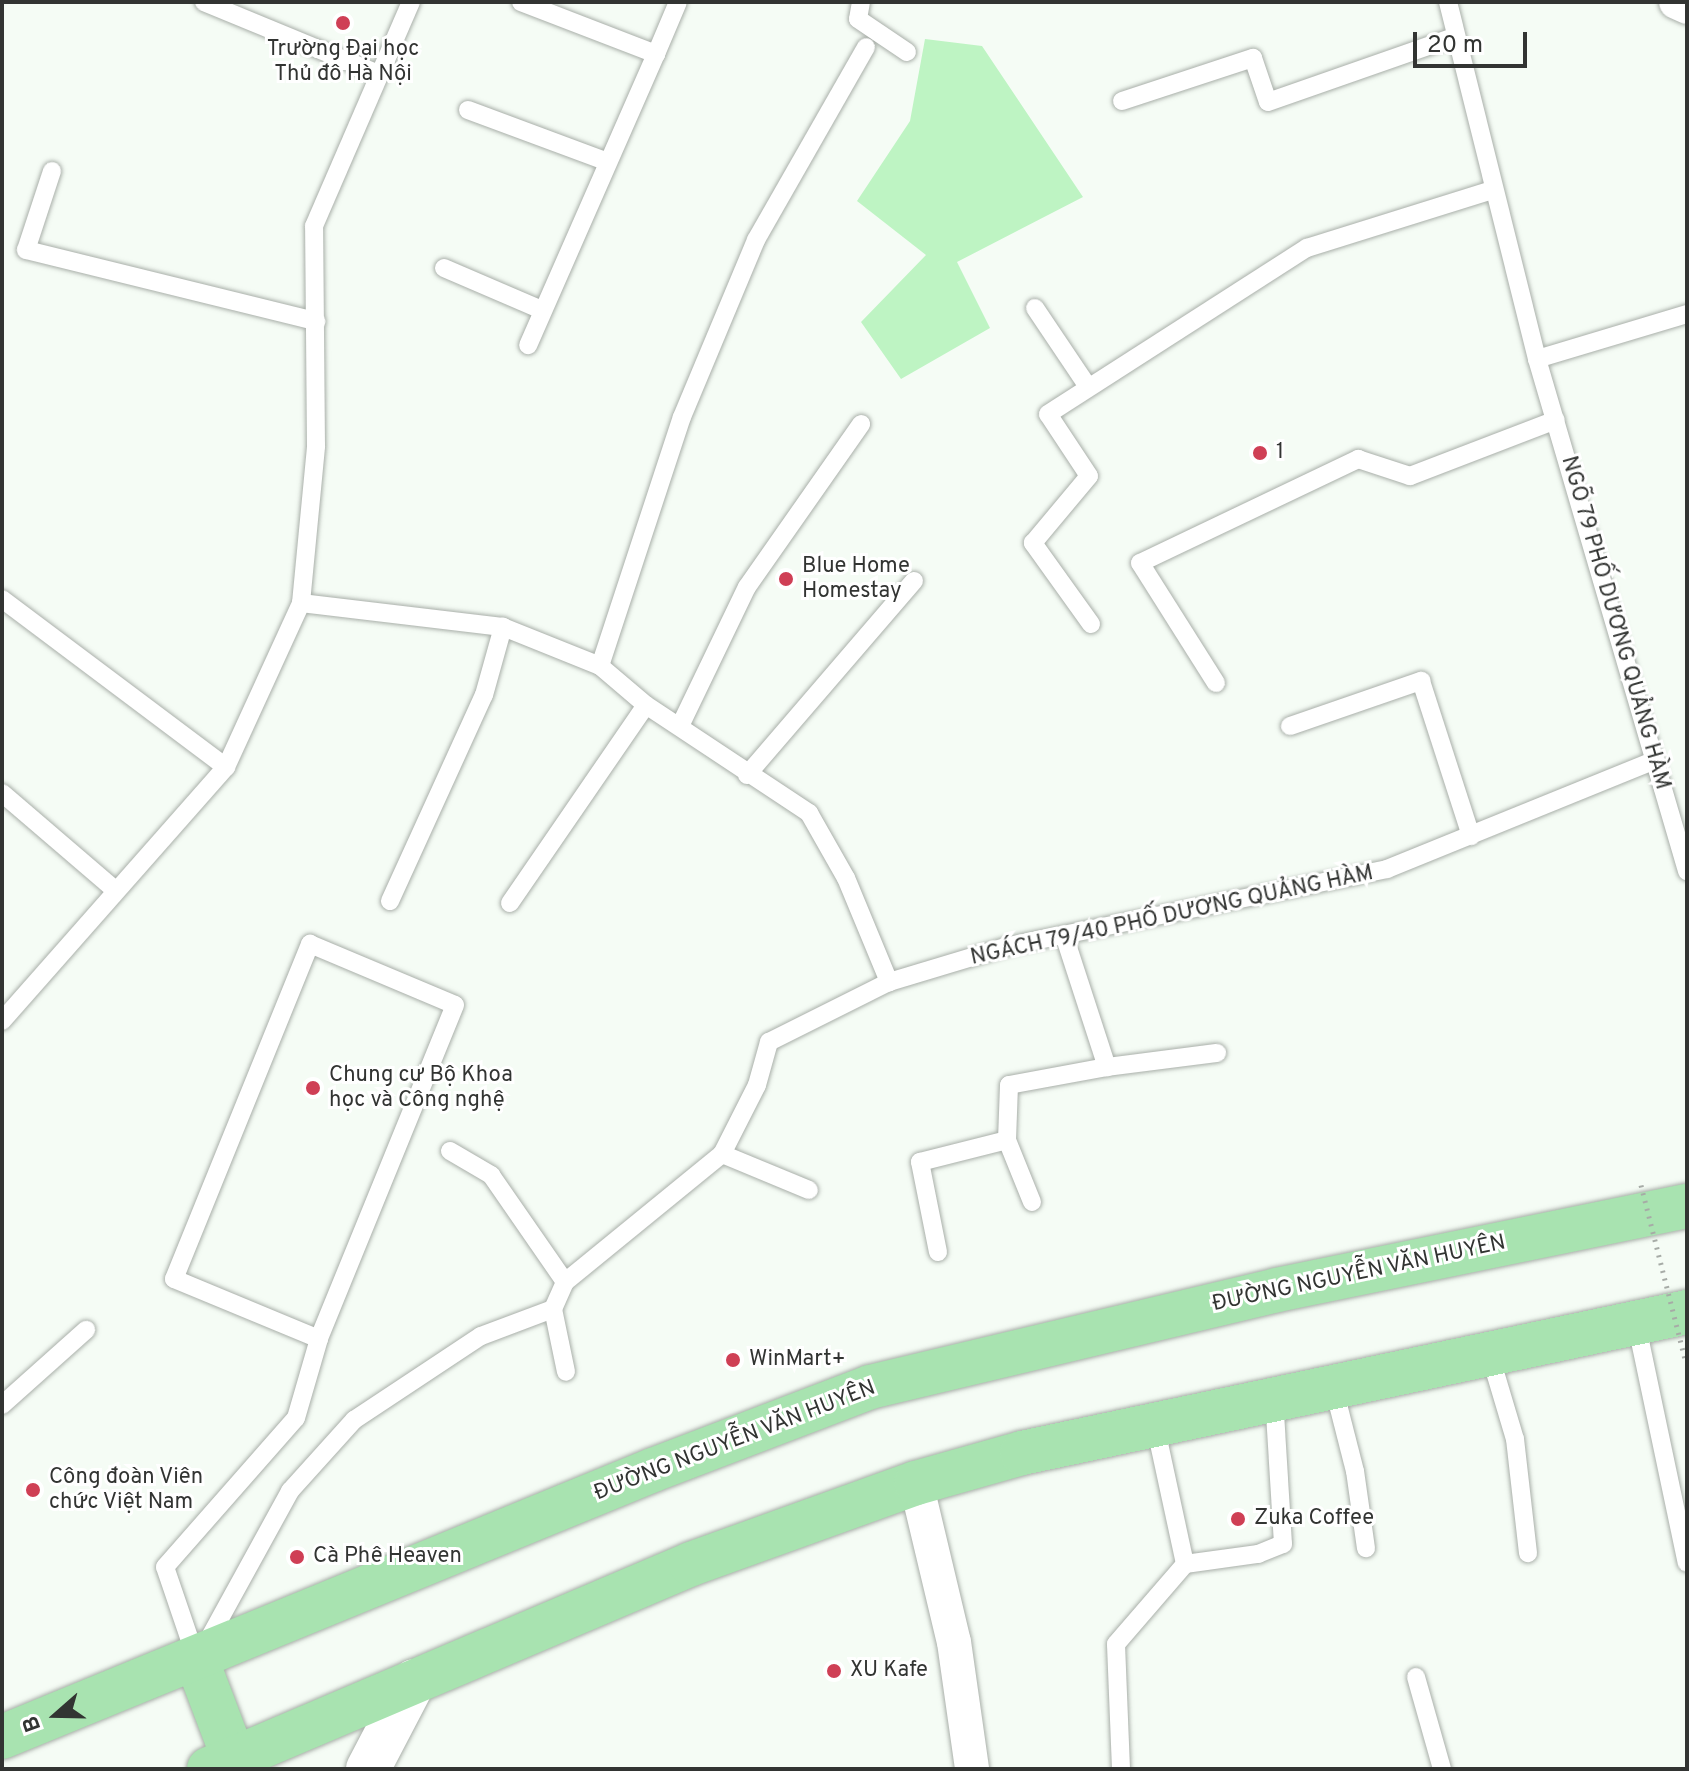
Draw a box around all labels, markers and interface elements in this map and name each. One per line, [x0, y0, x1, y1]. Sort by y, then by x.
marker: Trường Đại học Thủ đô Hà Nội [334, 14, 352, 32]
scale bar [1417, 16, 1531, 66]
text: 20 m [1427, 31, 1483, 61]
place label: Trường Đại học Thủ đô Hà Nội [267, 36, 419, 88]
place label: 1 [1276, 440, 1284, 466]
marker: 1 [1251, 444, 1269, 462]
street label: NGÕ 79 PHỐ DƯƠNG QUẢNG HÀM [1555, 453, 1675, 793]
place label: Blue Home Homestay [802, 553, 910, 604]
marker: Blue Home Homestay [777, 570, 795, 588]
street label: NGÁCH 79/40 PHỐ DƯƠNG QUẢNG HÀM [968, 860, 1376, 972]
place label: Chung cư Bộ Khoa học và Công nghệ [329, 1062, 513, 1114]
marker: Chung cư Bộ Khoa học và Công nghệ [304, 1079, 322, 1097]
street label: ĐƯỜNG NGUYỄN VĂN HUYÊN [1209, 1230, 1509, 1318]
place label: WinMart+ [749, 1347, 846, 1373]
marker: WinMart+ [724, 1351, 742, 1369]
street label: ĐƯỜNG NGUYỄN VĂN HUYÊN [590, 1375, 880, 1507]
place label: Công đoàn Viên chức Việt Nam [49, 1464, 204, 1516]
marker: Công đoàn Viên chức Việt Nam [24, 1481, 42, 1499]
place label: Zuka Coffee [1254, 1506, 1374, 1532]
marker: Zuka Coffee [1229, 1510, 1247, 1528]
place label: Cà Phê Heaven [313, 1544, 462, 1570]
marker: Cà Phê Heaven [288, 1548, 306, 1566]
place label: XU Kafe [850, 1658, 928, 1684]
marker: XU Kafe [825, 1662, 843, 1680]
north arrow [16, 1675, 96, 1755]
text: B [18, 1712, 48, 1735]

